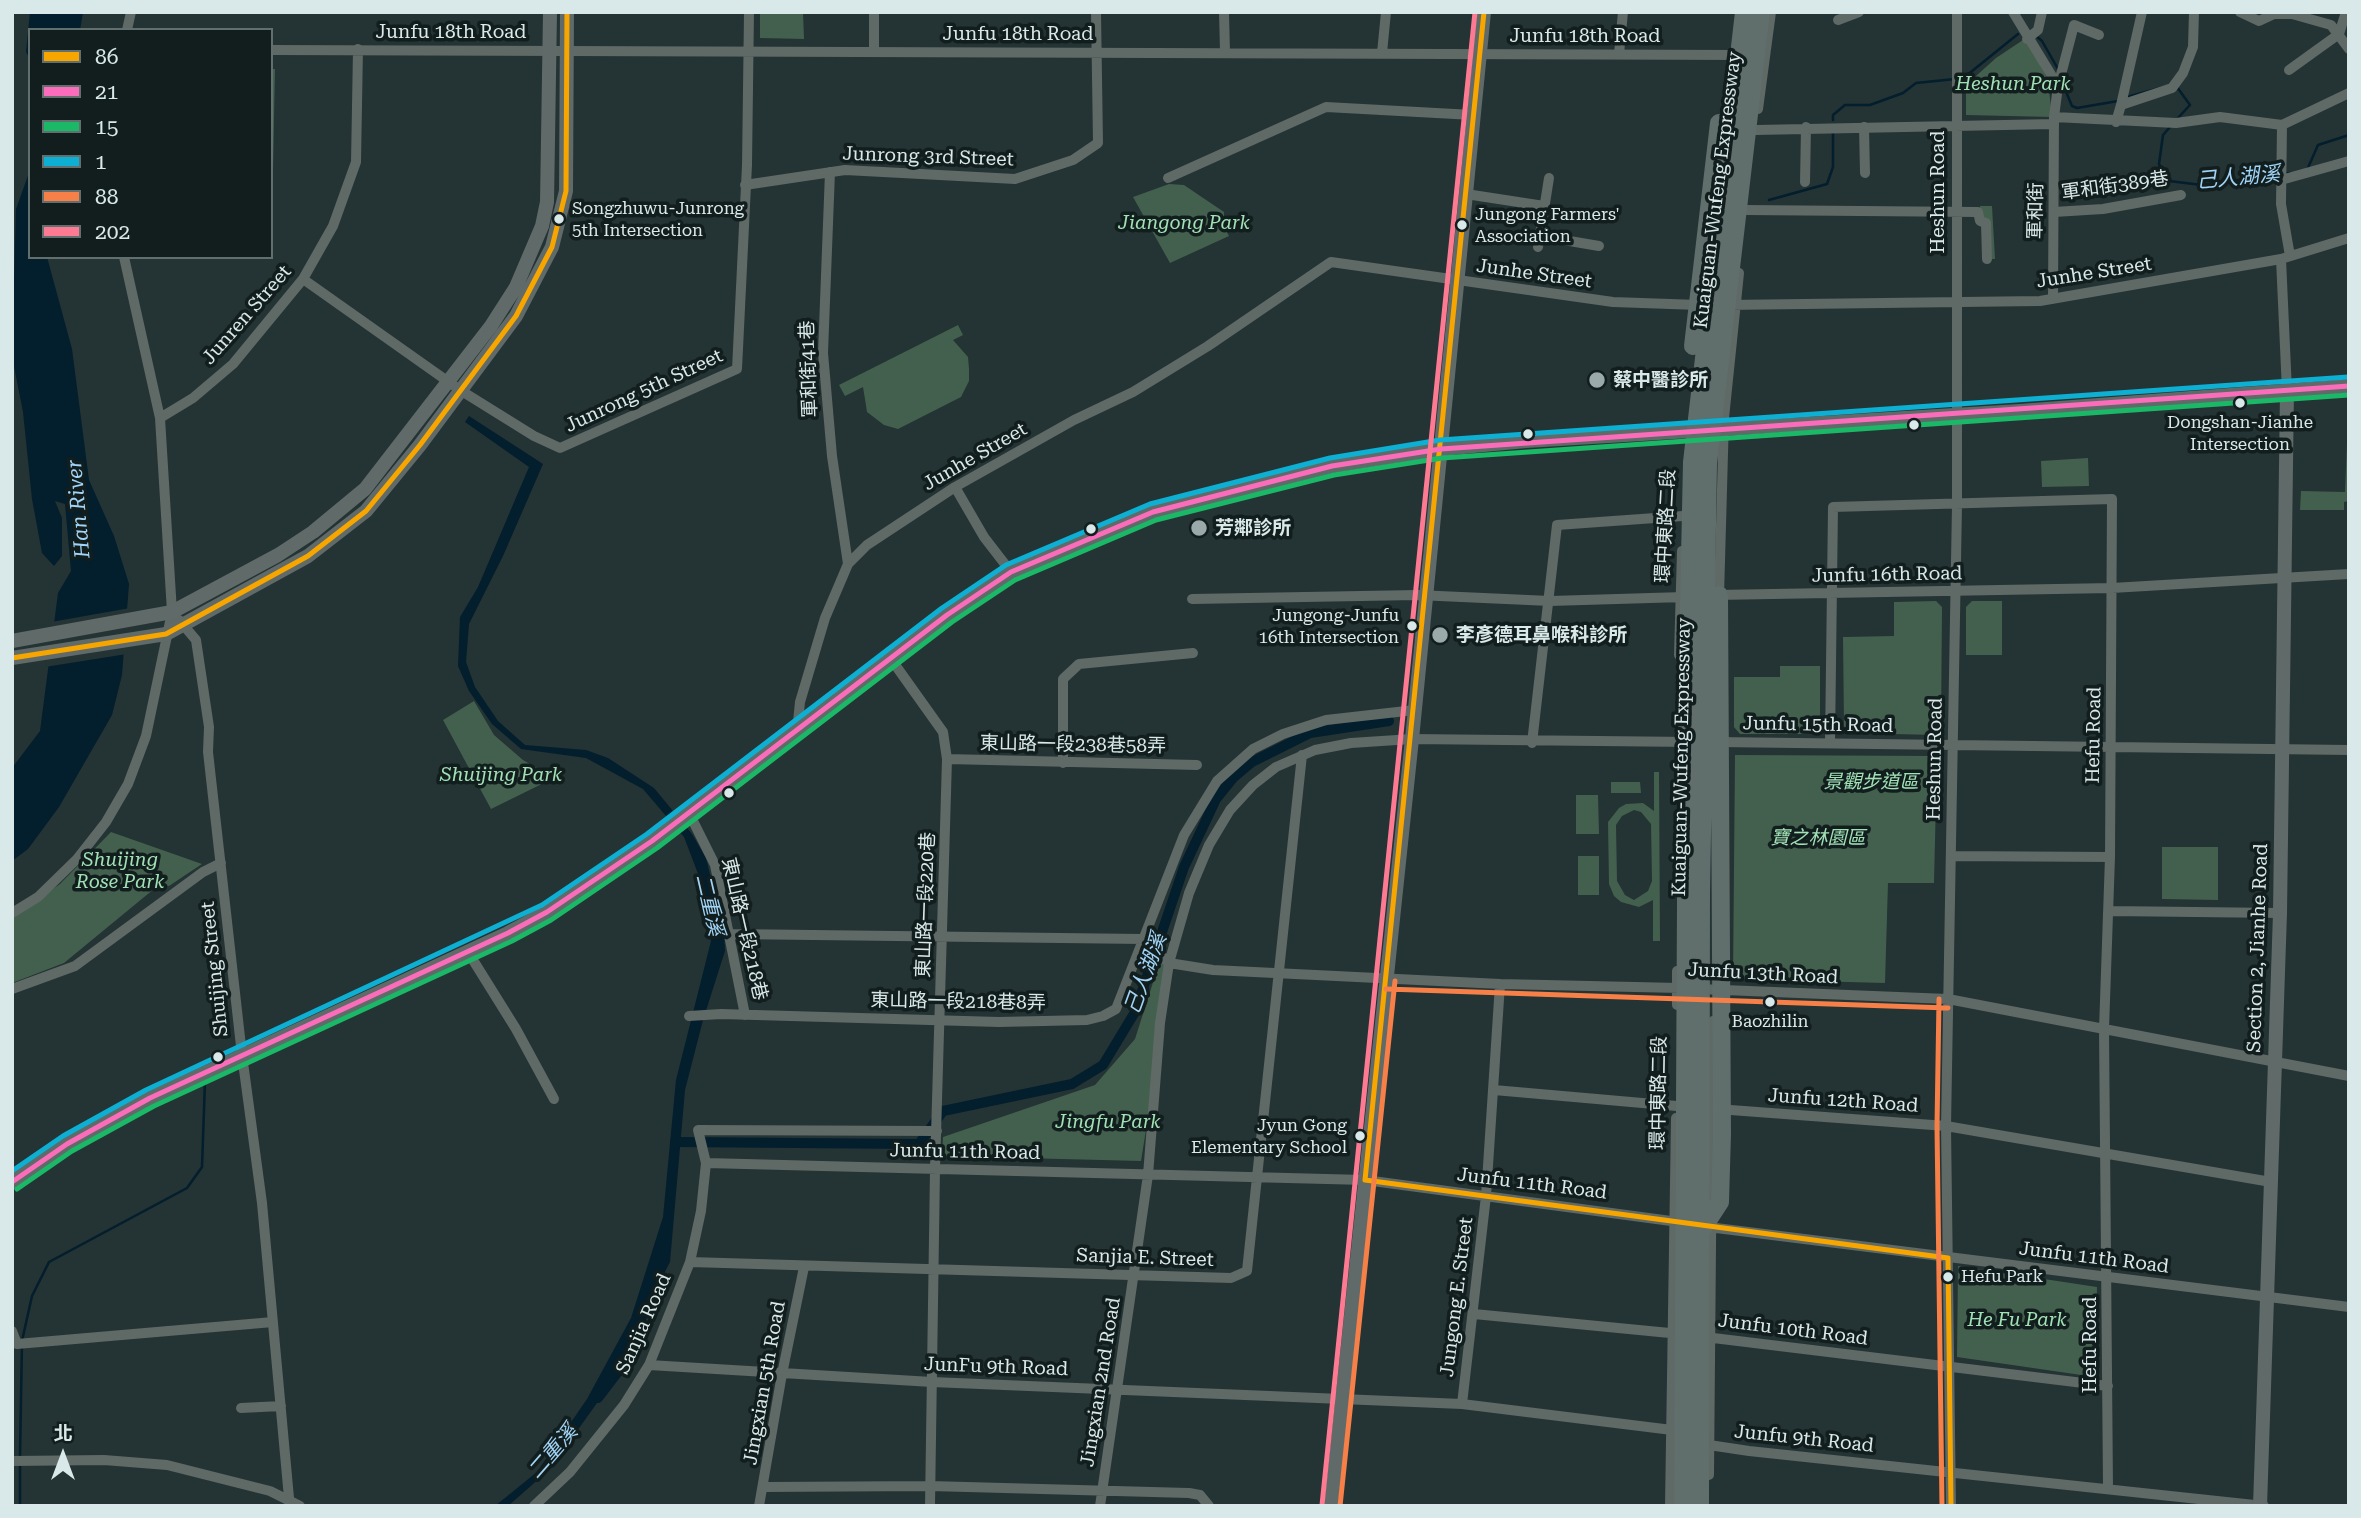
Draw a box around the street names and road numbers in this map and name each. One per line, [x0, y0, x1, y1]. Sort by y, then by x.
street label: Junfu 18th Road [376, 21, 526, 43]
street label: Junfu 18th Road [943, 23, 1093, 45]
street label: Junfu 18th Road [1510, 25, 1660, 47]
street label: Kuaiguan-Wufeng Expressway [1690, 50, 1746, 330]
street label: Heshun Road [1927, 131, 1949, 253]
street label: Junrong 3rd Street [842, 143, 1014, 171]
street label: 軍和街389巷 [2060, 167, 2170, 205]
street label: 軍和街 [2024, 182, 2048, 240]
street label: Junhe Street [2035, 253, 2153, 293]
street label: Junhe Street [1475, 255, 1593, 293]
street label: Junren Street [198, 261, 296, 369]
street label: 軍和街41巷 [796, 320, 822, 418]
street label: Junrong 5th Street [562, 345, 726, 437]
street label: Junhe Street [919, 418, 1031, 496]
street label: 環中東路二段 [1652, 468, 1680, 584]
street label: Junfu 16th Road [1811, 562, 1963, 588]
street label: Kuaiguan-Wufeng Expressway [1668, 617, 1696, 897]
street label: Hefu Road [2082, 686, 2106, 784]
street label: Heshun Road [1923, 697, 1947, 821]
street label: Junfu 15th Road [1742, 712, 1894, 738]
street label: 東山路一段238巷58弄 [980, 732, 1166, 758]
street label: 東山路一段220巷 [912, 832, 940, 978]
street label: Section 2, Jianhe Road [2243, 843, 2273, 1053]
street label: 東山路一段218巷 [716, 855, 772, 1003]
street label: Shuijing Street [197, 900, 233, 1038]
street label: Junfu 13th Road [1687, 959, 1839, 989]
street label: 東山路一段218巷8弄 [870, 989, 1046, 1015]
street label: 環中東路二段 [1647, 1036, 1671, 1150]
street label: Junfu 12th Road [1767, 1084, 1919, 1118]
street label: Junfu 11th Road [889, 1139, 1041, 1165]
street label: Junfu 11th Road [1456, 1163, 1608, 1205]
street label: Jungong E. Street [1436, 1216, 1478, 1378]
street label: Junfu 11th Road [2018, 1237, 2170, 1279]
street label: Sanjia E. Street [1076, 1244, 1214, 1272]
street label: Sanjia Road [612, 1270, 676, 1378]
street label: Jingxian 2nd Road [1076, 1296, 1126, 1468]
street label: Hefu Road [2079, 1297, 2101, 1393]
street label: Jingxian 5th Road [739, 1299, 791, 1467]
street label: Junfu 10th Road [1717, 1309, 1869, 1351]
street label: JunFu 9th Road [924, 1353, 1068, 1381]
street label: Junfu 9th Road [1733, 1420, 1875, 1458]

